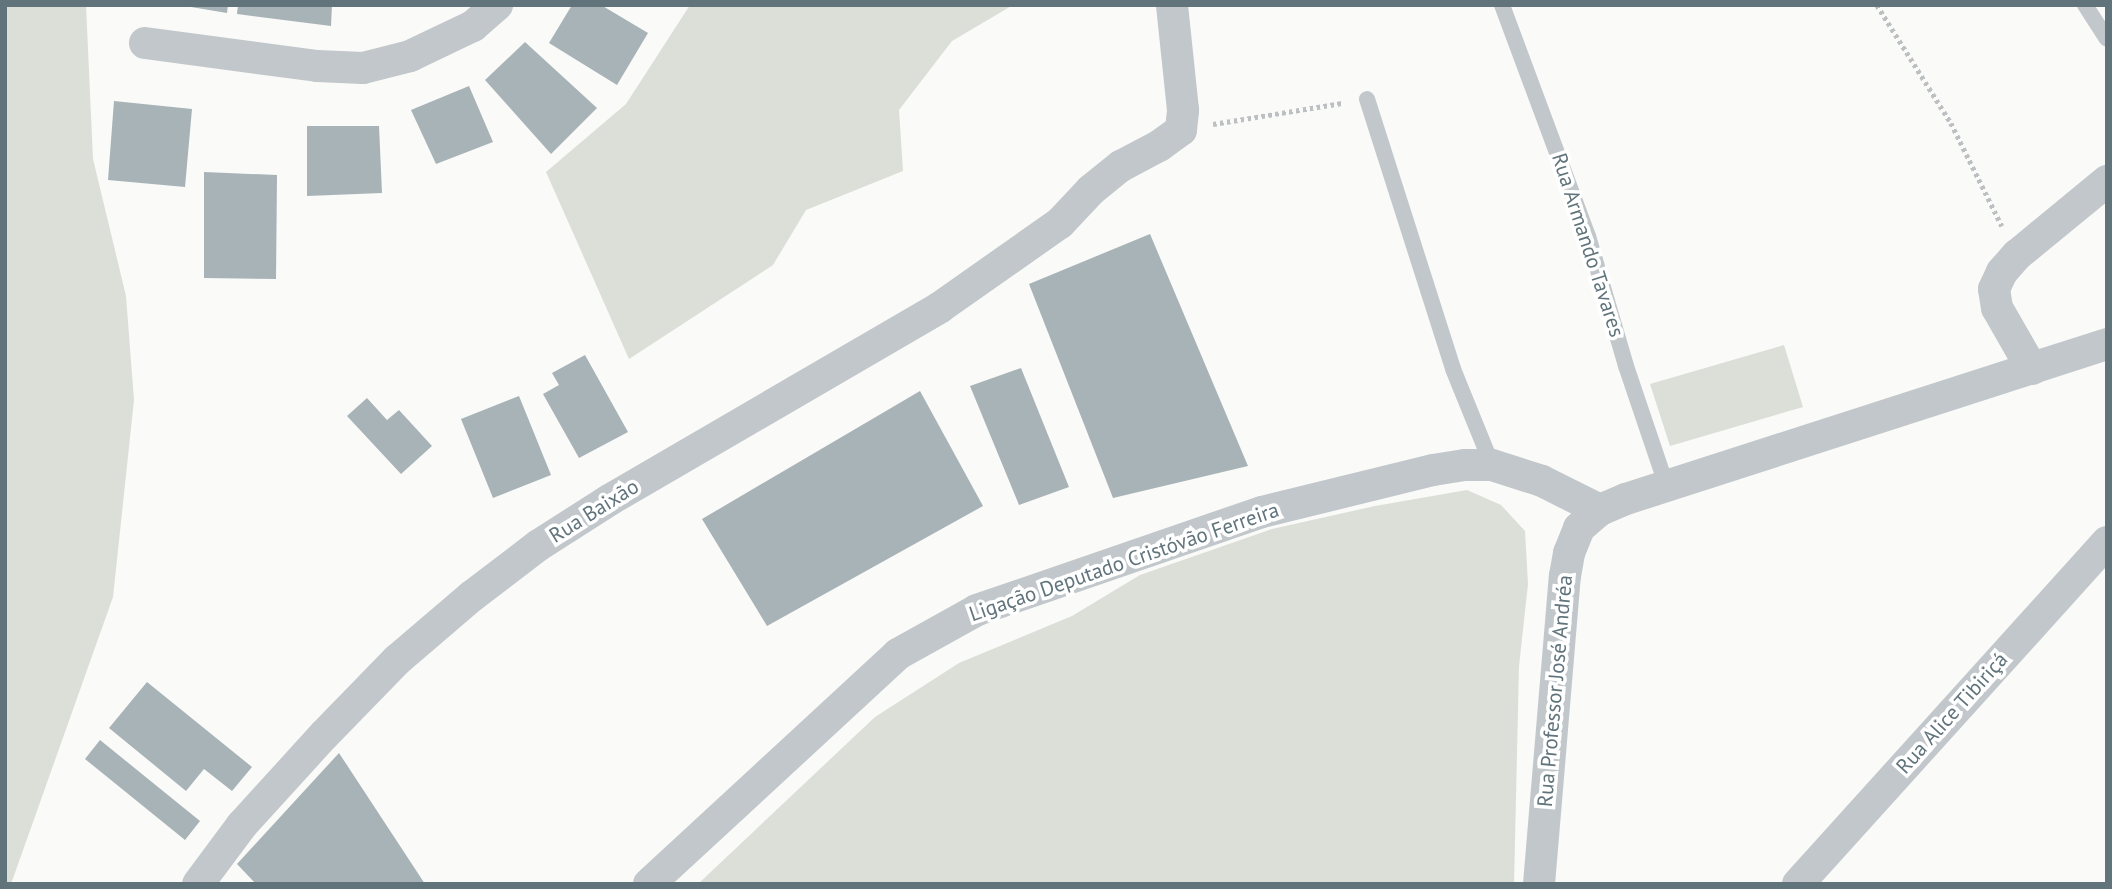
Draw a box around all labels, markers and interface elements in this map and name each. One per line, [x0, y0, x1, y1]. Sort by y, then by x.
street label: Rua Armando Tavares [1546, 149, 1630, 341]
street label: Rua Baixão [545, 474, 643, 548]
street label: Ligação Deputado Cristóvão Ferreira [966, 497, 1282, 627]
street label: Rua Professor José Andréa [1532, 574, 1578, 808]
street label: Rua Alice Tibiriçá [1890, 647, 2014, 779]

